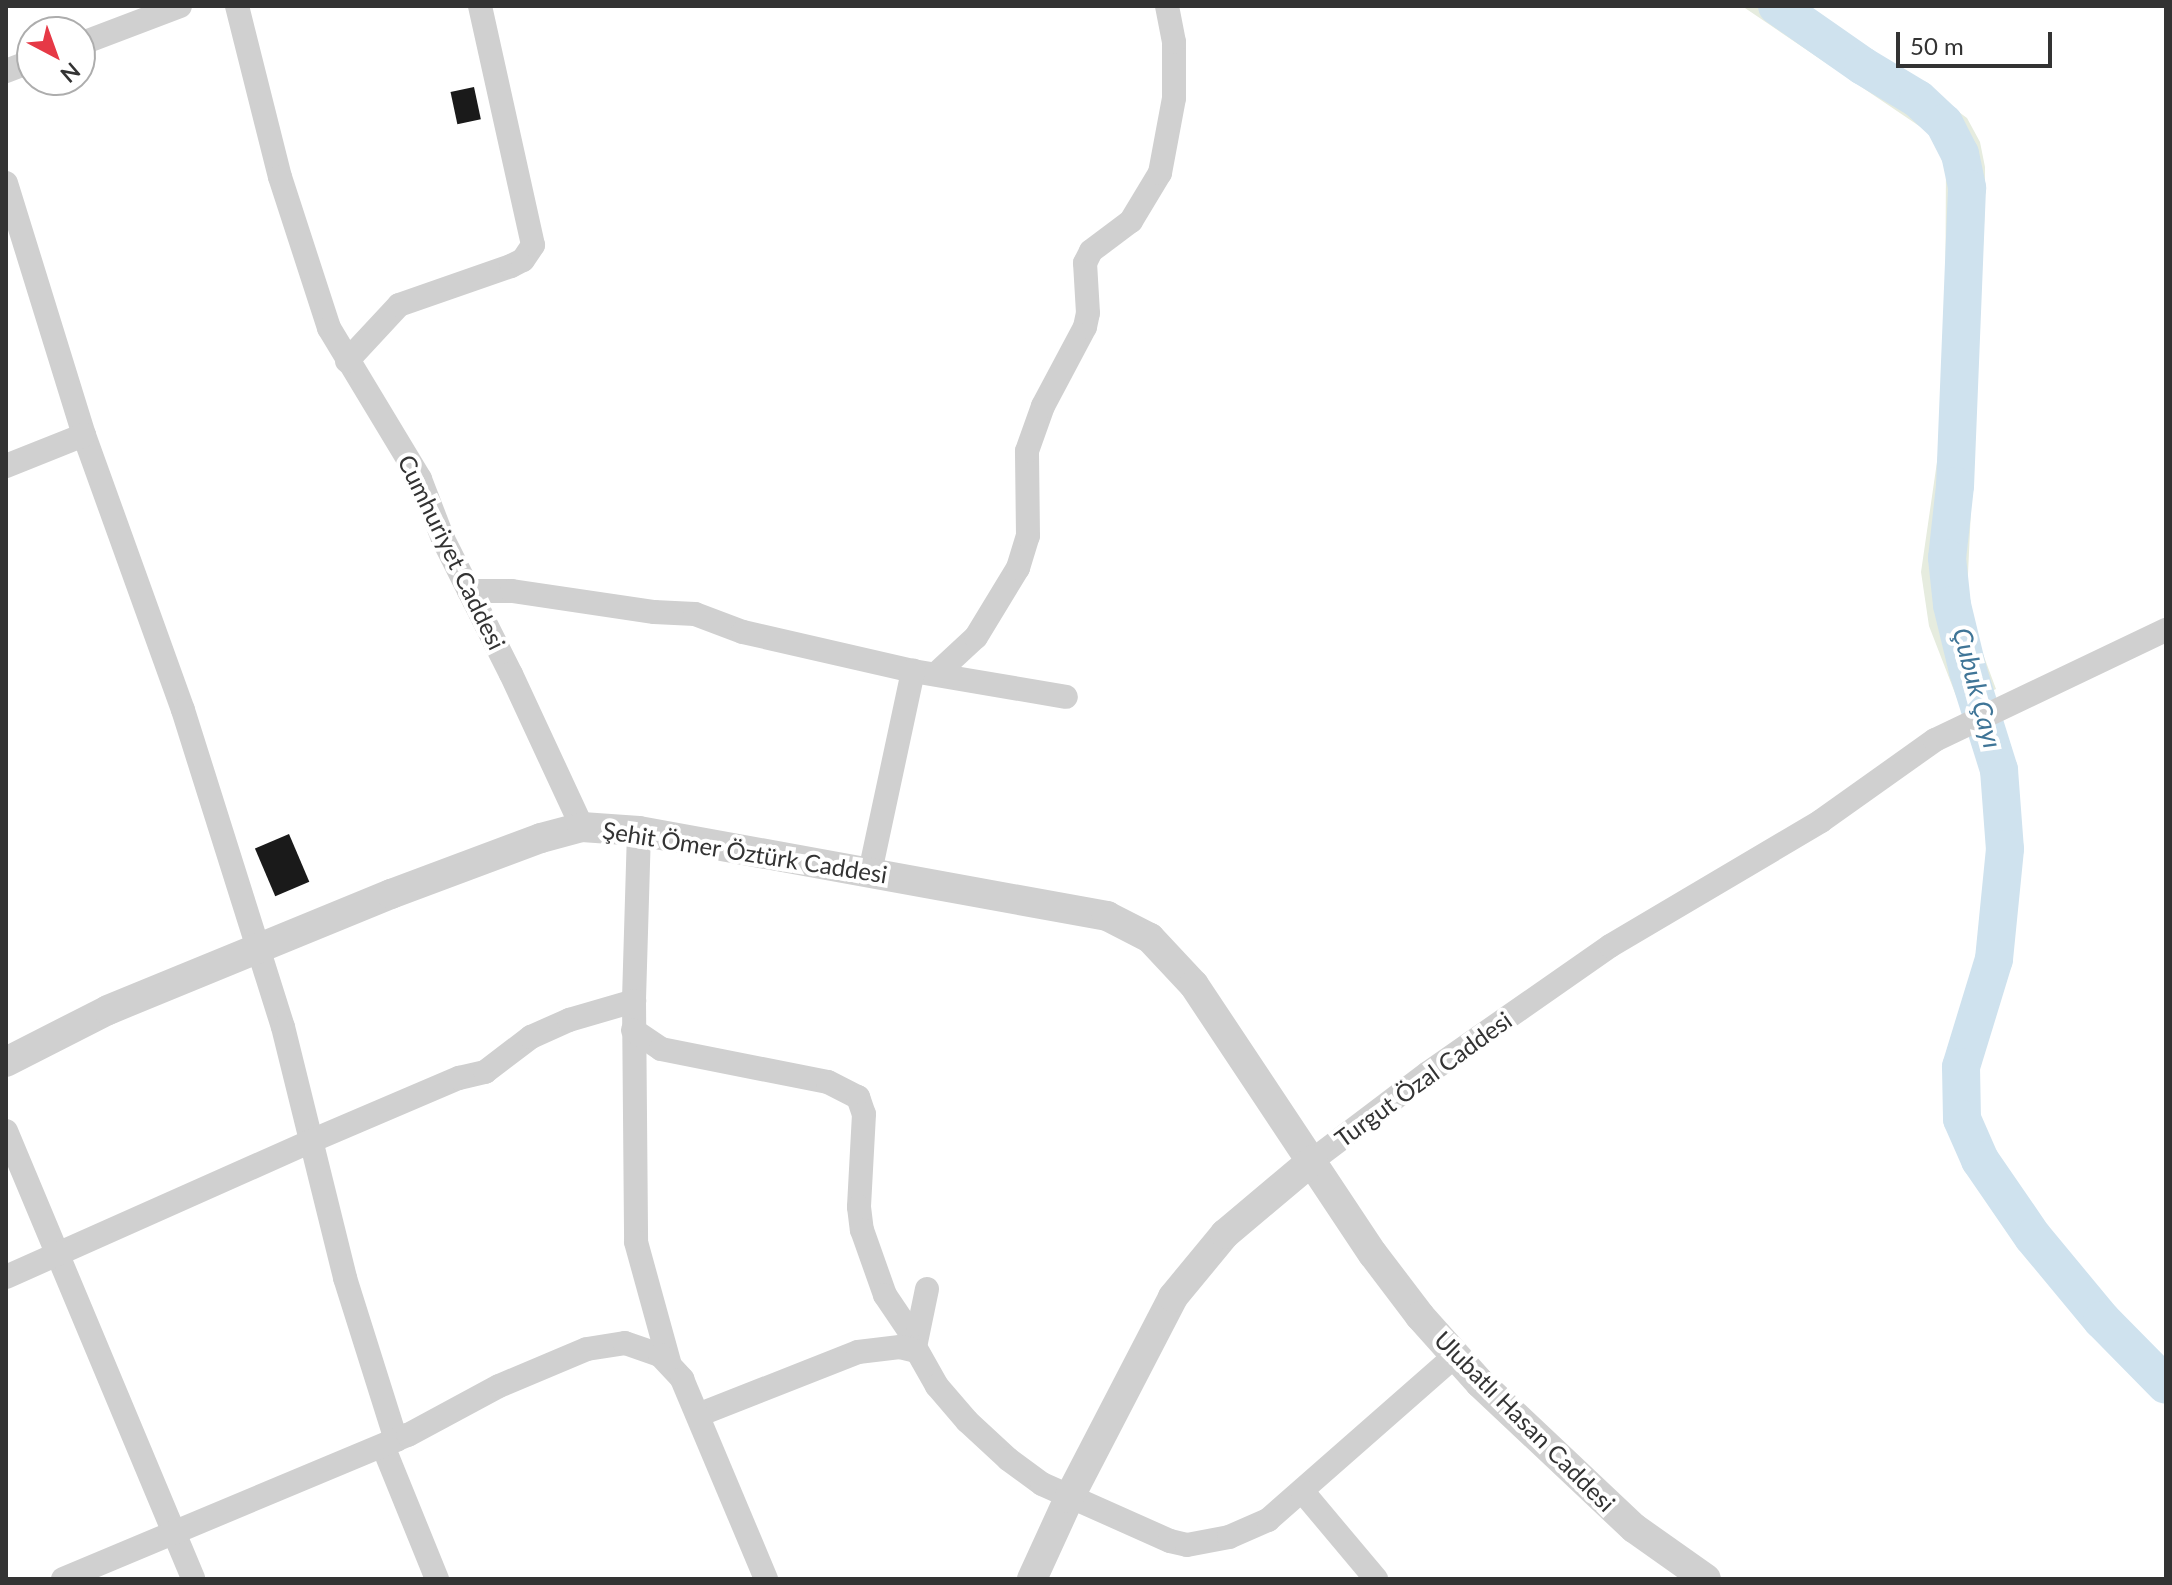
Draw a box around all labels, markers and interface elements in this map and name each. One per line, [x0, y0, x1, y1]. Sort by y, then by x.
north arrow [16, 16, 96, 96]
scale bar [1900, 16, 2056, 66]
text: 50 m [1910, 31, 1964, 60]
text: N [56, 57, 86, 89]
street label: Cumhuriyet Caddesi [392, 450, 512, 654]
water label: Çubuk Çayı [1946, 624, 2008, 752]
street label: Şehit Ömer Öztürk Caddesi [600, 815, 890, 889]
street label: Turgut Özal Caddesi [1329, 1005, 1517, 1153]
street label: Ulubatlı Hasan Caddesi [1429, 1325, 1621, 1517]

